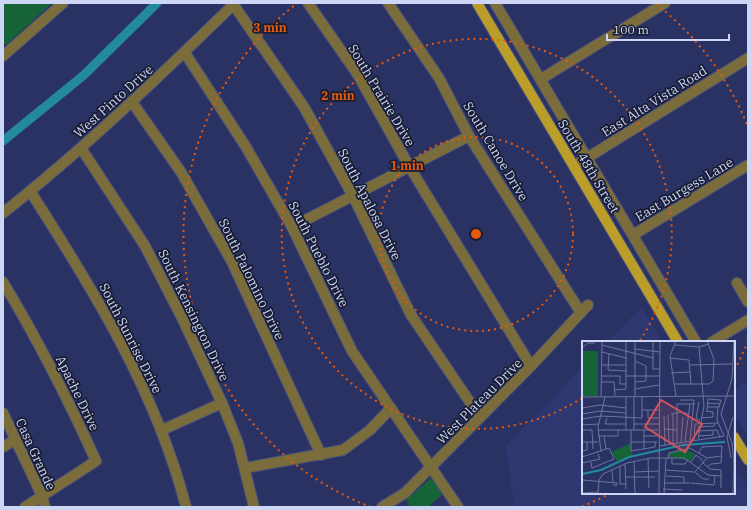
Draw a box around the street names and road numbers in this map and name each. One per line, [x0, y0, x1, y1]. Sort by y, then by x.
street label: South Prairie Drive [344, 41, 419, 150]
street label: West Pinto Drive [70, 61, 157, 142]
street label: East Alta Vista Road [598, 62, 710, 141]
street label: South Canoe Drive [459, 99, 532, 204]
street label: South 48th Street [554, 116, 624, 217]
street label: South Apalosa Drive [334, 145, 405, 263]
street label: East Burgess Lane [632, 153, 736, 225]
street label: South Pueblo Drive [284, 198, 353, 310]
street label: South Palomino Drive [215, 216, 288, 343]
street label: South Kensington Drive [154, 246, 233, 384]
street label: South Sunrise Drive [95, 280, 166, 396]
street label: Apache Drive [52, 353, 103, 434]
street label: West Plateau Drive [433, 355, 526, 448]
street label: Casa Grande [12, 416, 60, 493]

